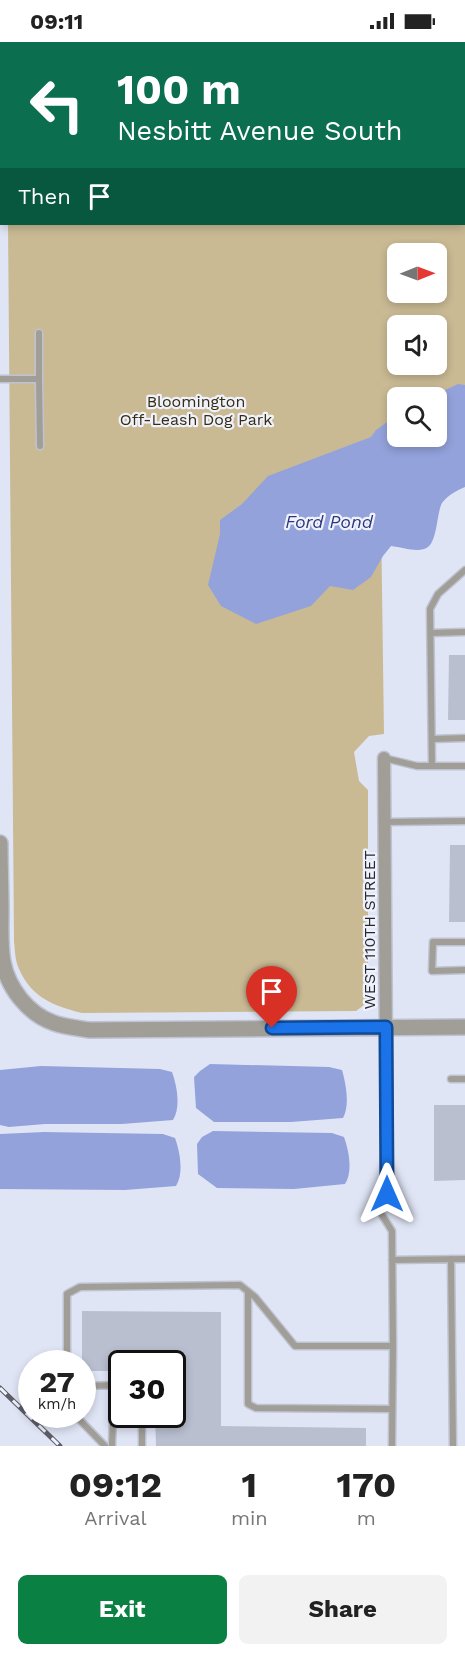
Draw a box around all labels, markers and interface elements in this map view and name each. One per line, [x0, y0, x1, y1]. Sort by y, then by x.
text: 09:11 [30, 9, 83, 34]
text: 100 m [117, 65, 241, 114]
icon: left [18, 66, 96, 144]
text: Nesbitt Avenue South [117, 115, 402, 147]
icon: arrive [83, 180, 116, 213]
text: Then [18, 184, 71, 209]
north arrow [387, 243, 447, 303]
map controls [387, 243, 447, 447]
button: sound [387, 315, 447, 375]
button: search [387, 387, 447, 447]
park label: Bloomington Off-Leash Dog Park [120, 392, 272, 429]
water label: Ford Pond [285, 511, 374, 532]
street label: WEST 110TH STREET [360, 850, 379, 1010]
pin [246, 966, 297, 1028]
icon: arrive [255, 975, 288, 1008]
position arrow [355, 1162, 419, 1226]
speed limit sign: 30 [108, 1350, 186, 1428]
text: 27 [39, 1364, 75, 1399]
text: km/h [38, 1395, 76, 1413]
text: 09:12 [69, 1464, 162, 1506]
text: 1 [241, 1464, 257, 1506]
text: 170 [336, 1464, 396, 1506]
text: Arrival [84, 1506, 147, 1530]
text: min [231, 1506, 268, 1530]
text: m [357, 1506, 376, 1530]
button: Exit [18, 1575, 227, 1644]
button: Share [239, 1575, 447, 1644]

